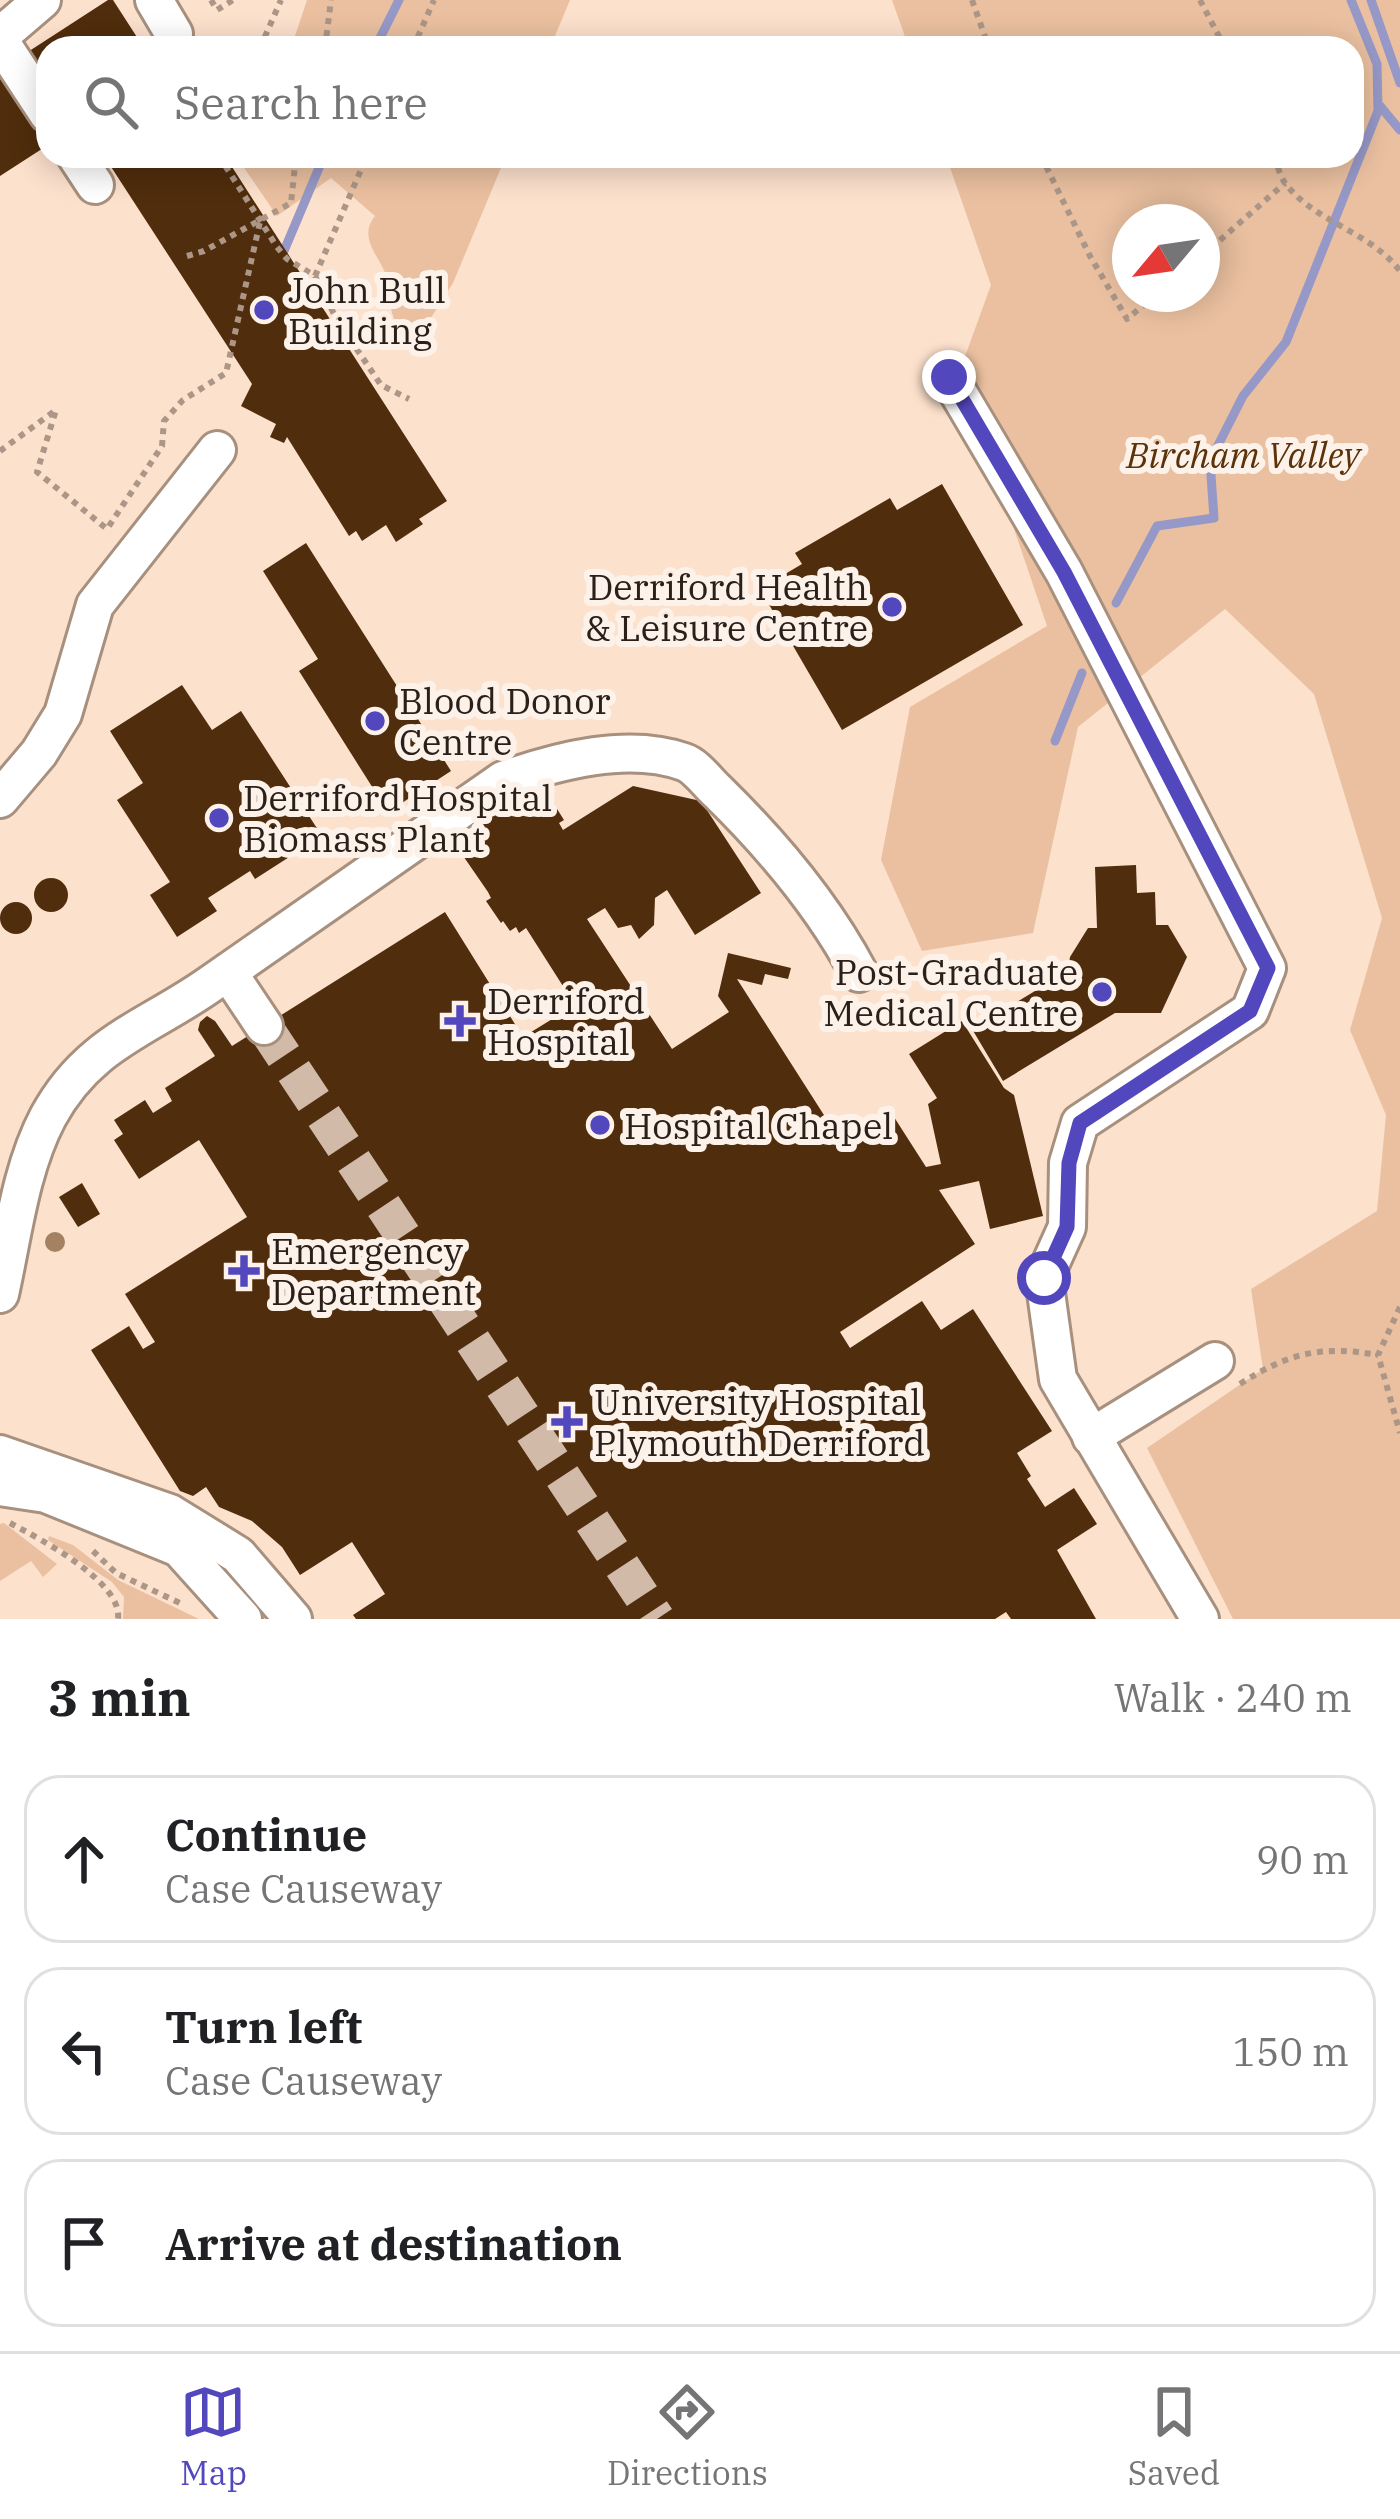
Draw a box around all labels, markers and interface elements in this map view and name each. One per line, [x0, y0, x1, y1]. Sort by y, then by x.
search box [36, 36, 1364, 168]
icon: search [78, 69, 144, 135]
text: Search here [174, 73, 428, 131]
north arrow [1112, 204, 1220, 312]
place label: John Bull Building [288, 266, 446, 354]
marker: John Bull Building [251, 297, 277, 323]
route end [922, 350, 976, 404]
park label: Bircham Valley [1125, 431, 1362, 478]
place label: Derriford Health & Leisure Centre [585, 563, 868, 651]
marker: Derriford Health & Leisure Centre [879, 594, 905, 620]
place label: Blood Donor Centre [399, 677, 611, 765]
marker: Blood Donor Centre [362, 708, 388, 734]
place label: Derriford Hospital Biomass Plant [243, 774, 552, 862]
marker: Derriford Hospital Biomass Plant [206, 805, 232, 831]
place label: Post-Graduate Medical Centre [823, 948, 1078, 1036]
place label: Derriford Hospital [487, 977, 645, 1065]
marker: Post-Graduate Medical Centre [1089, 979, 1115, 1005]
marker: Derriford Hospital [444, 1005, 476, 1037]
place label: Hospital Chapel [624, 1102, 893, 1149]
marker: Hospital Chapel [587, 1112, 613, 1138]
place label: Emergency Department [271, 1227, 476, 1315]
route start [1017, 1251, 1071, 1305]
marker: Emergency Department [228, 1255, 260, 1287]
place label: University Hospital Plymouth Derriford [594, 1378, 925, 1466]
marker: University Hospital Plymouth Derriford [551, 1406, 583, 1438]
text: 3 min [48, 1664, 191, 1730]
text: Walk · 240 m [1114, 1672, 1352, 1723]
text: Continue [165, 1805, 367, 1863]
icon: ahead [51, 1826, 117, 1892]
text: 90 m [1256, 1834, 1349, 1885]
text: Case Causeway [165, 1863, 442, 1914]
text: Turn left [165, 1997, 362, 2055]
icon: left [51, 2018, 117, 2084]
text: 150 m [1233, 2026, 1349, 2077]
text: Case Causeway [165, 2055, 442, 2106]
icon: arrive [51, 2210, 117, 2276]
text: Arrive at destination [165, 2214, 622, 2272]
tab: Map [180, 2379, 247, 2494]
tab: Directions [607, 2379, 768, 2494]
tab: Saved [1128, 2379, 1220, 2494]

